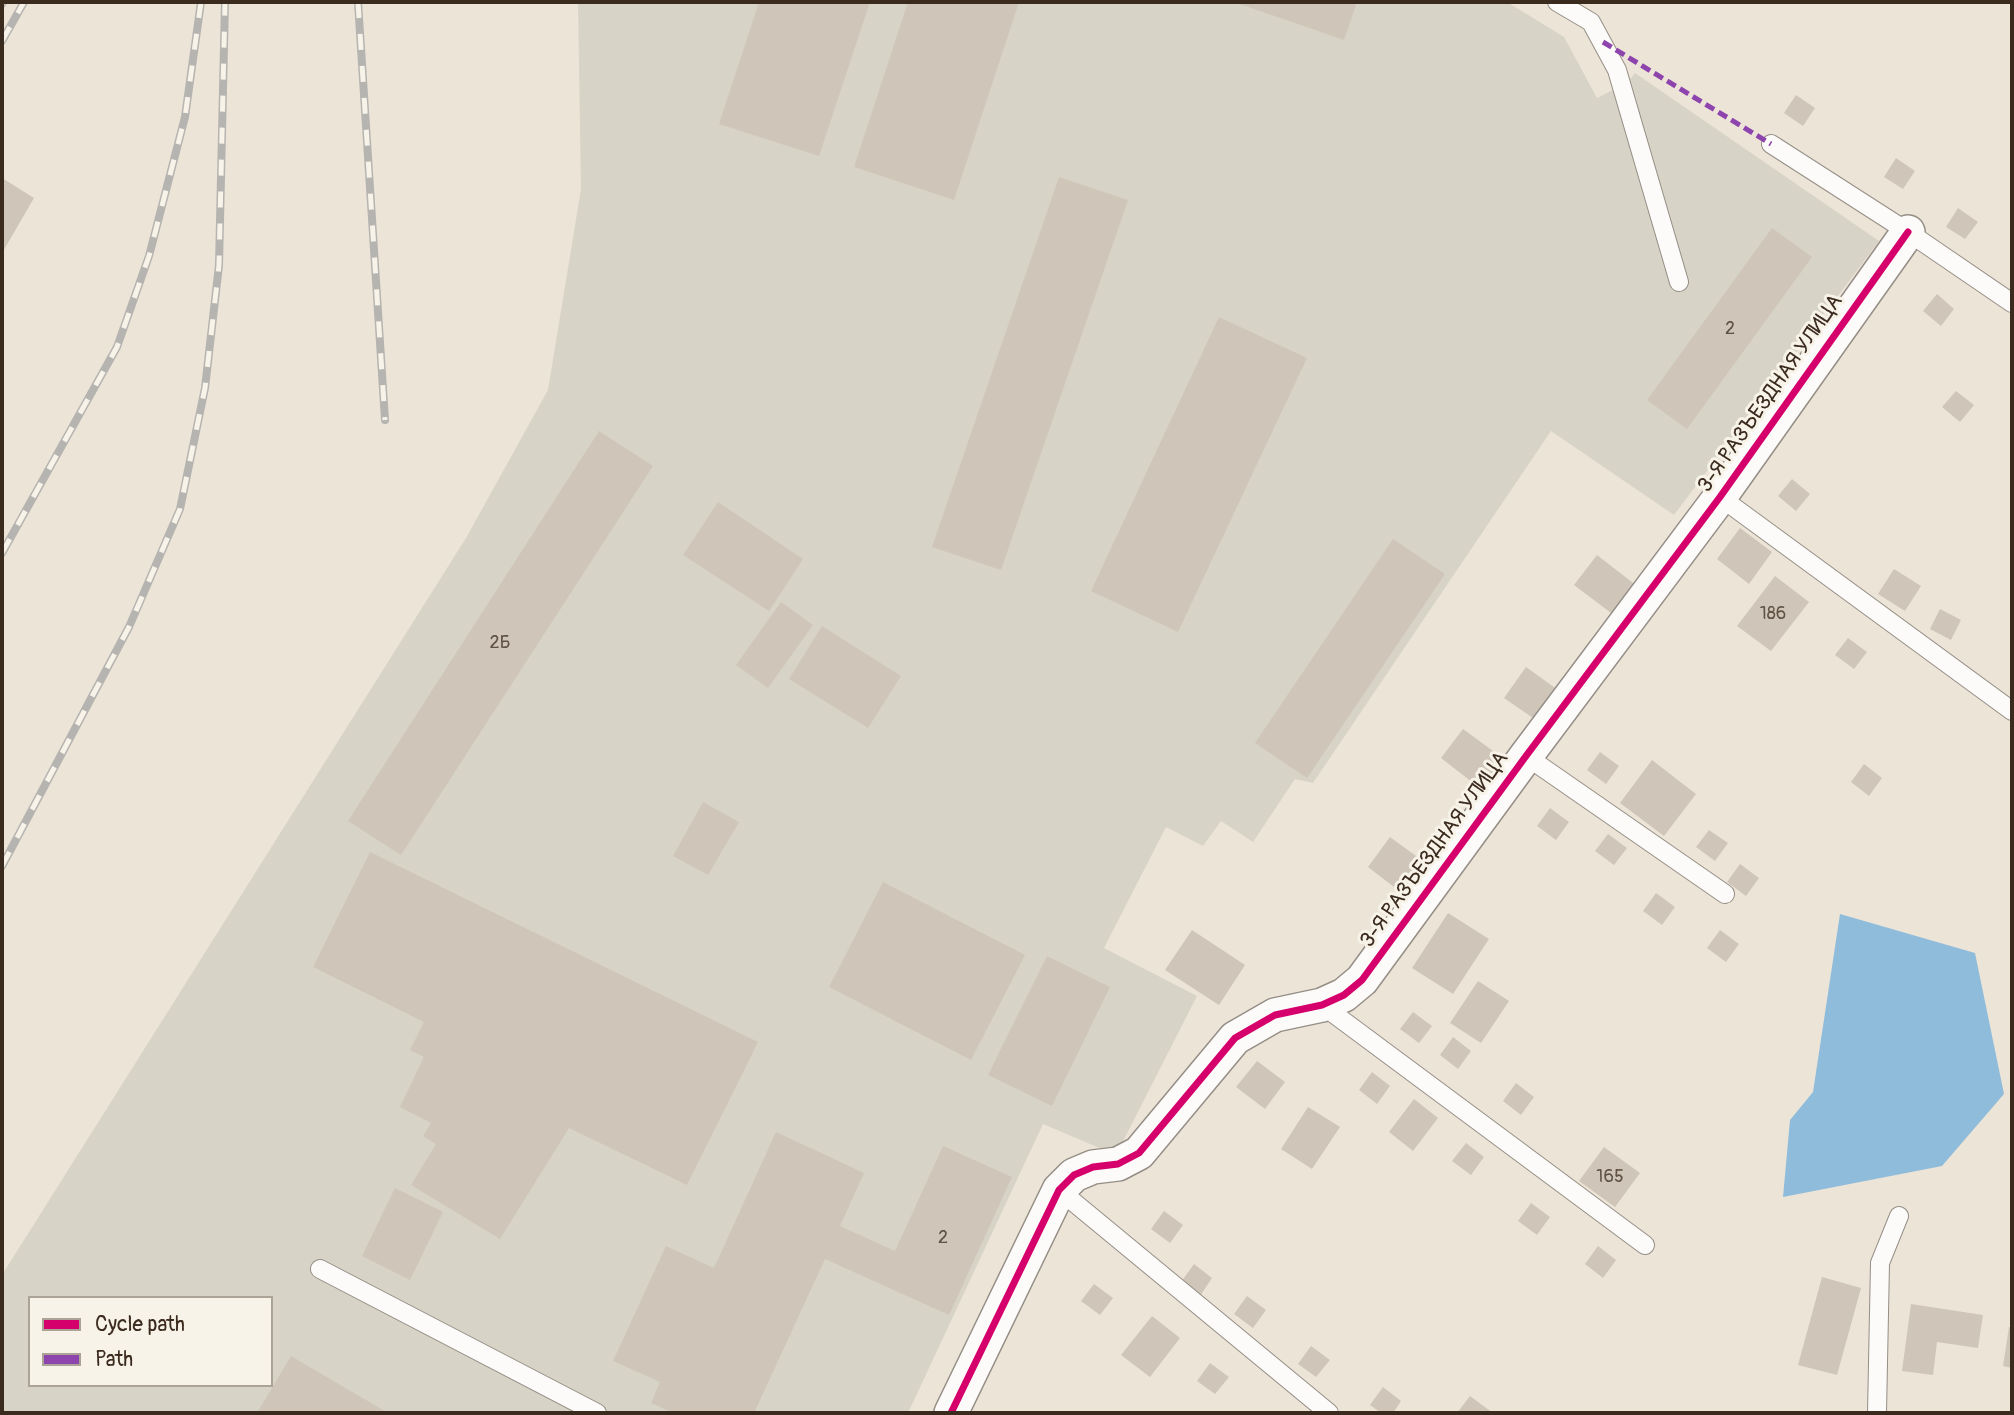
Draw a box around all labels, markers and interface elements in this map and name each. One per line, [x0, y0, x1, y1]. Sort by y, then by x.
street label: 3-Я РАЗЪЕЗДНАЯ УЛИЦА [1693, 290, 1849, 498]
house number: 2 [1725, 318, 1735, 340]
house number: 186 [1760, 603, 1786, 625]
house number: 2Б [490, 632, 510, 654]
street label: 3-Я РАЗЪЕЗДНАЯ УЛИЦА [1356, 747, 1514, 953]
house number: 165 [1596, 1166, 1624, 1188]
house number: 2 [938, 1227, 948, 1249]
legend [28, 1296, 273, 1387]
text: Cycle path [95, 1311, 185, 1338]
text: Path [95, 1346, 133, 1373]

